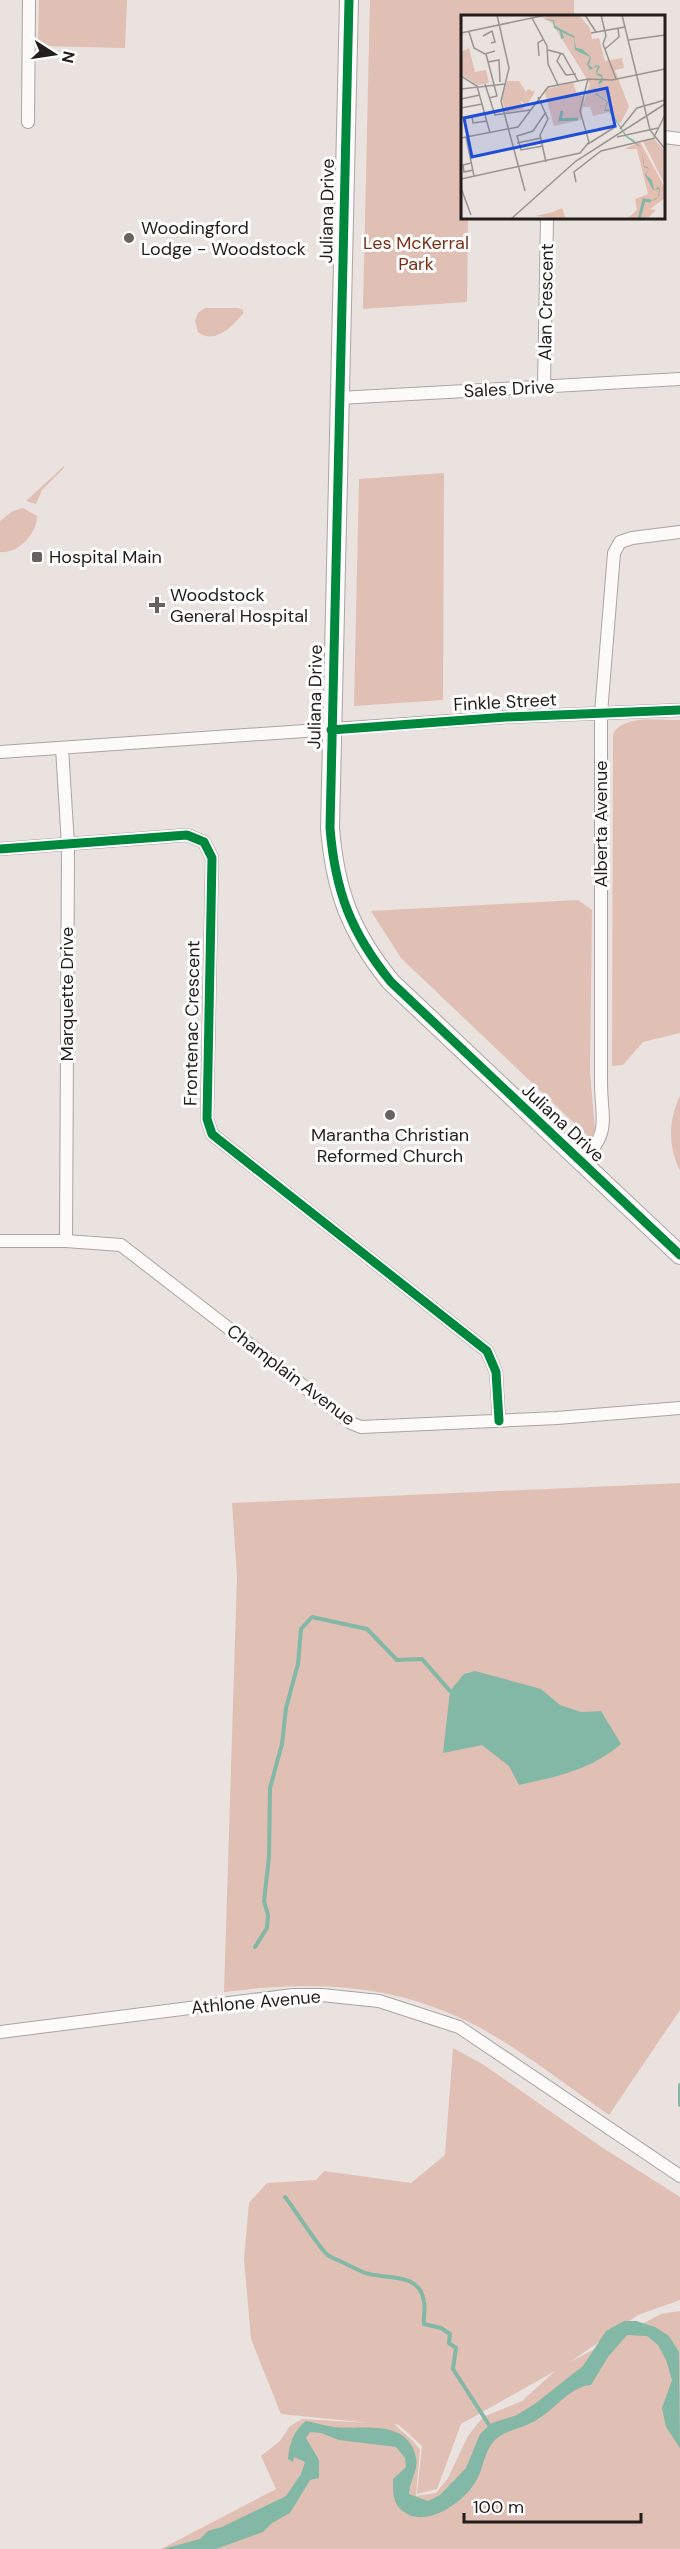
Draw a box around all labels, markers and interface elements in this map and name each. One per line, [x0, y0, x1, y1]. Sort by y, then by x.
inset map [461, 15, 665, 219]
north arrow [24, 24, 84, 84]
text: N [57, 49, 80, 65]
street label: Juliana Drive [314, 158, 340, 264]
place label: Woodingford Lodge - Woodstock [141, 216, 306, 261]
marker: Woodingford Lodge - Woodstock [122, 231, 136, 245]
park label: Les McKerral Park [363, 231, 469, 276]
street label: Alan Crescent [533, 243, 559, 361]
street label: Sales Drive [463, 375, 555, 403]
place label: Hospital Main [49, 545, 162, 569]
marker: Hospital Main [30, 550, 44, 564]
place label: Woodstock General Hospital [170, 583, 308, 628]
marker: Woodstock General Hospital [148, 596, 166, 614]
street label: Juliana Drive [302, 644, 328, 750]
street label: Finkle Street [453, 687, 557, 717]
street label: Alberta Avenue [589, 761, 613, 887]
street label: Marquette Drive [55, 927, 79, 1061]
street label: Frontenac Crescent [179, 940, 205, 1106]
street label: Juliana Drive [516, 1078, 610, 1168]
marker: Marantha Christian Reformed Church [383, 1108, 397, 1122]
place label: Marantha Christian Reformed Church [311, 1123, 469, 1168]
street label: Champlain Avenue [222, 1319, 360, 1431]
street label: Athlone Avenue [190, 1984, 322, 2020]
scale bar [464, 2486, 641, 2524]
text: 100 m [473, 2495, 524, 2519]

